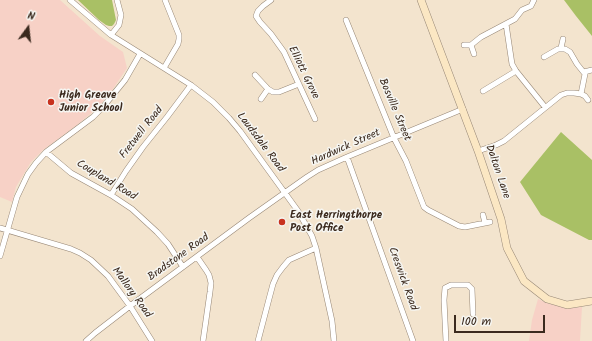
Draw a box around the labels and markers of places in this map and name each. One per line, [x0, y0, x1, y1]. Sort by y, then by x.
place label: High Greave Junior School [59, 89, 122, 115]
marker: High Greave Junior School [46, 97, 56, 107]
place label: East Herringthorpe Post Office [290, 209, 382, 235]
marker: East Herringthorpe Post Office [277, 217, 287, 227]

